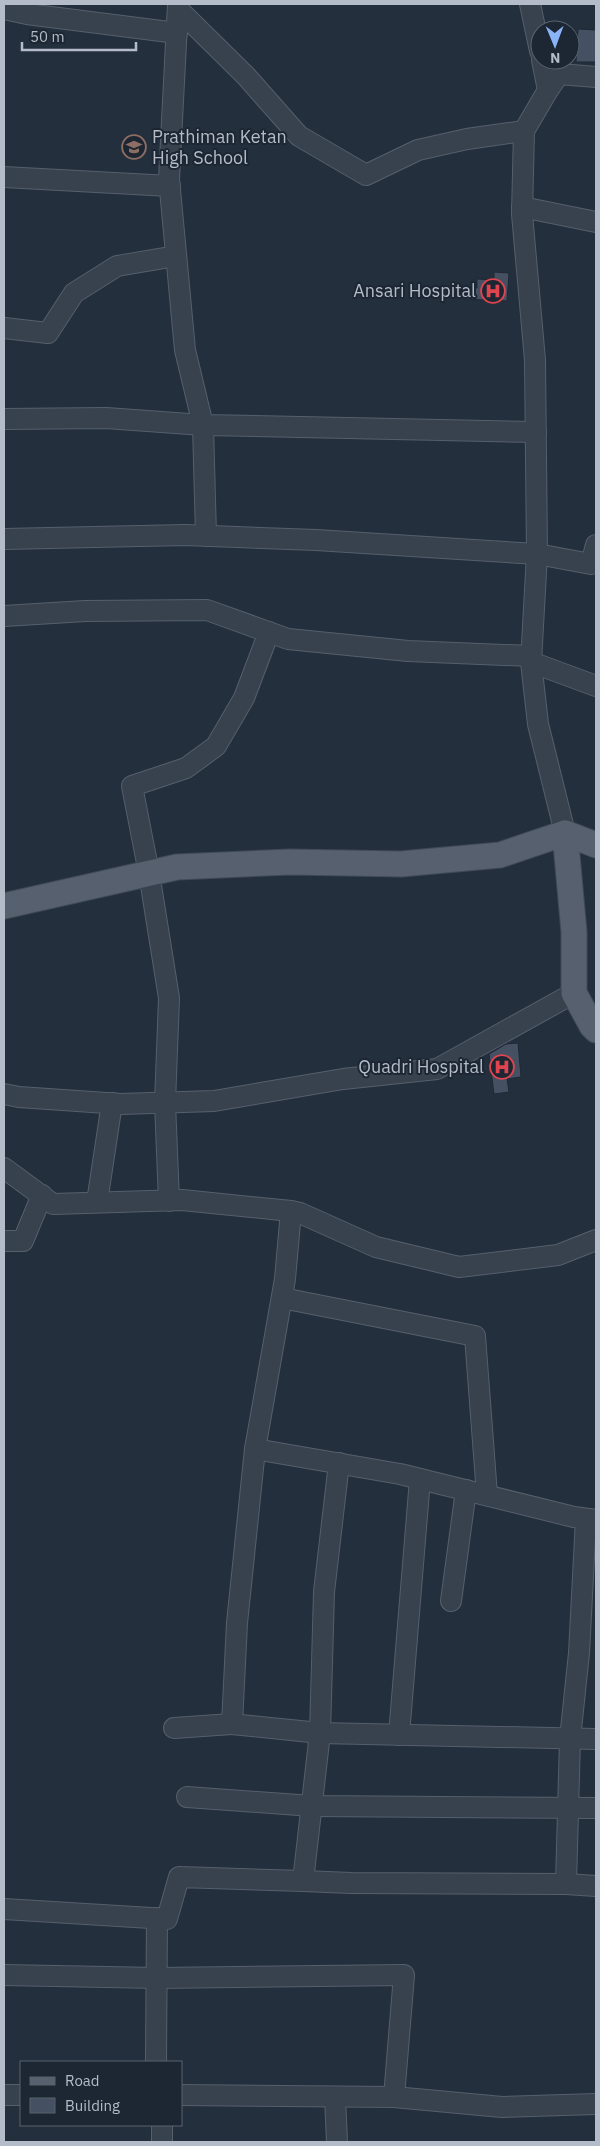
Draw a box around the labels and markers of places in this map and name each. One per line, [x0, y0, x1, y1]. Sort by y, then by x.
place label: Prathiman Ketan High School [152, 125, 287, 169]
school or university icon: Prathiman Ketan High School [121, 134, 147, 160]
hospital icon: Ansari Hospital [480, 278, 506, 304]
place label: Ansari Hospital [353, 279, 476, 302]
hospital icon: Quadri Hospital [489, 1054, 515, 1080]
place label: Quadri Hospital [358, 1055, 484, 1078]

